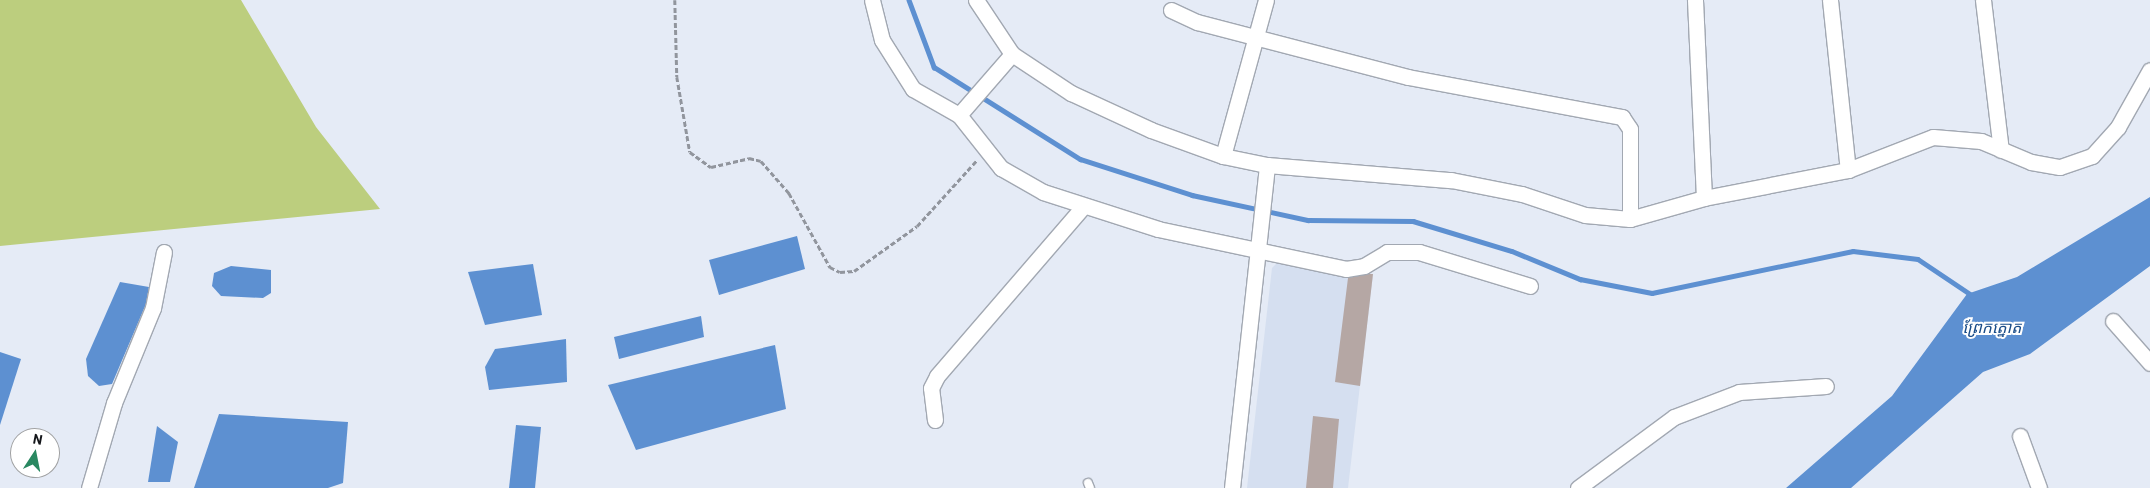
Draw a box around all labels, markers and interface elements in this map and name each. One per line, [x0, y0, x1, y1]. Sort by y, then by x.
water label: ព្រែកត្នោត [1962, 317, 2022, 337]
north arrow [10, 428, 60, 478]
text: N [32, 430, 44, 448]

